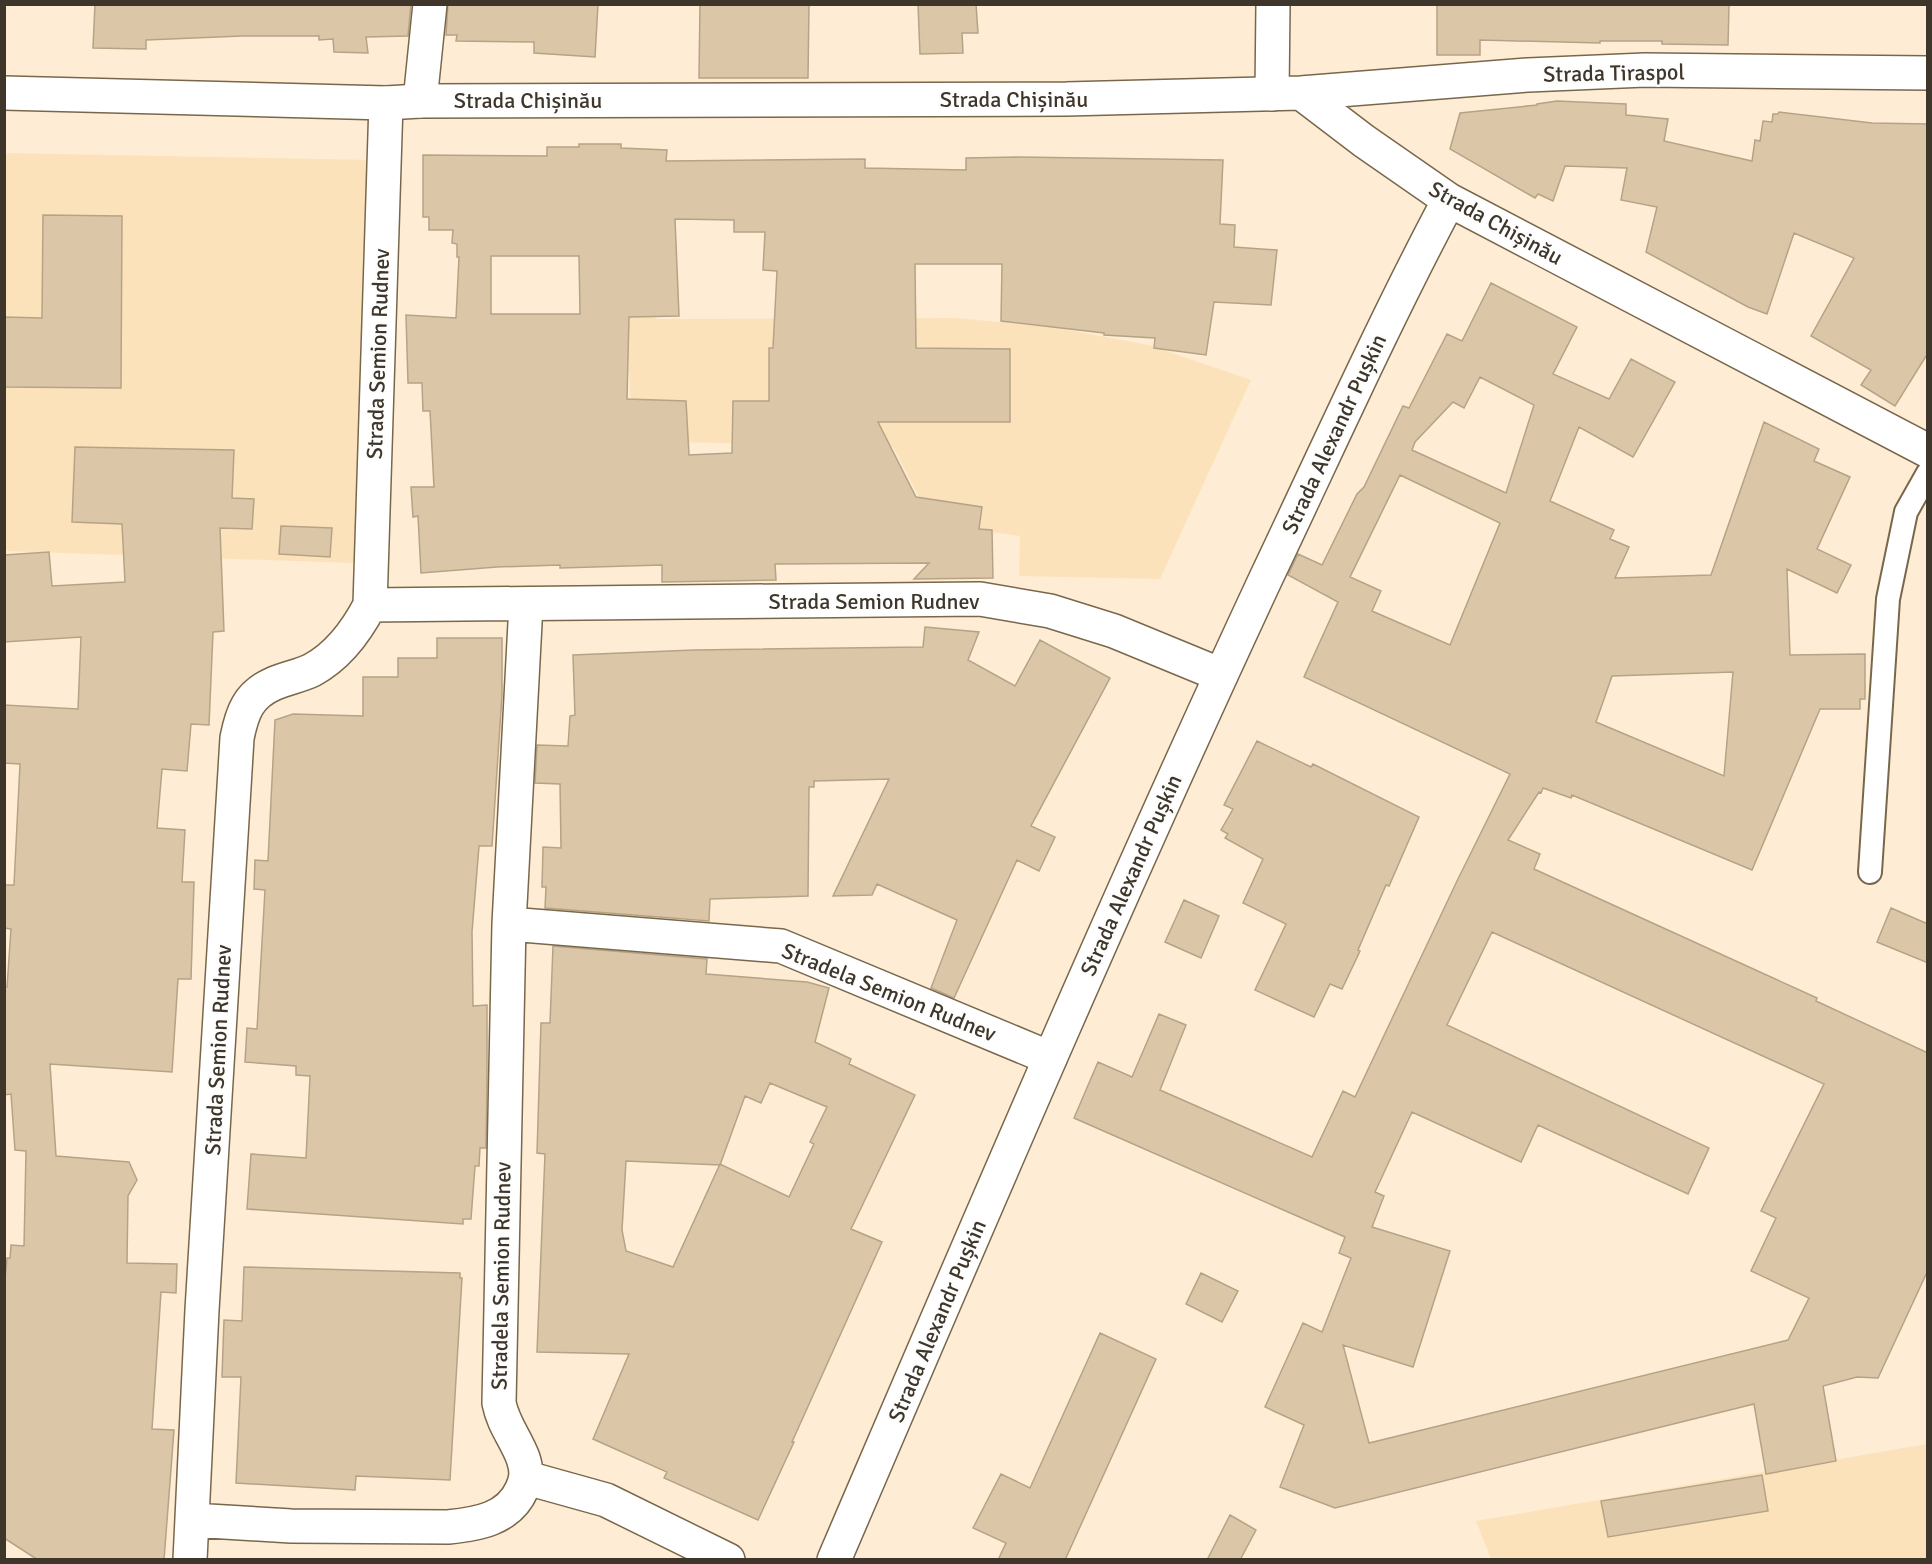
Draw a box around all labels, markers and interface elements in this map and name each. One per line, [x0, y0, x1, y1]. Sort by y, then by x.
street label: Strada Tiraspol [1543, 58, 1685, 88]
street label: Strada Chișinău [940, 86, 1088, 113]
street label: Strada Chișinău [454, 87, 602, 114]
street label: Strada Chișinău [1424, 175, 1568, 271]
street label: Strada Semion Rudnev [361, 248, 395, 460]
street label: Strada Alexandr Pușkin [1276, 330, 1392, 538]
street label: Strada Semion Rudnev [769, 588, 979, 615]
street label: Strada Alexandr Pușkin [1074, 770, 1188, 980]
street label: Stradela Semion Rudnev [778, 937, 1000, 1047]
street label: Strada Semion Rudnev [199, 944, 237, 1156]
street label: Stradela Semion Rudnev [486, 1162, 516, 1390]
street label: Strada Alexandr Pușkin [882, 1216, 992, 1426]

